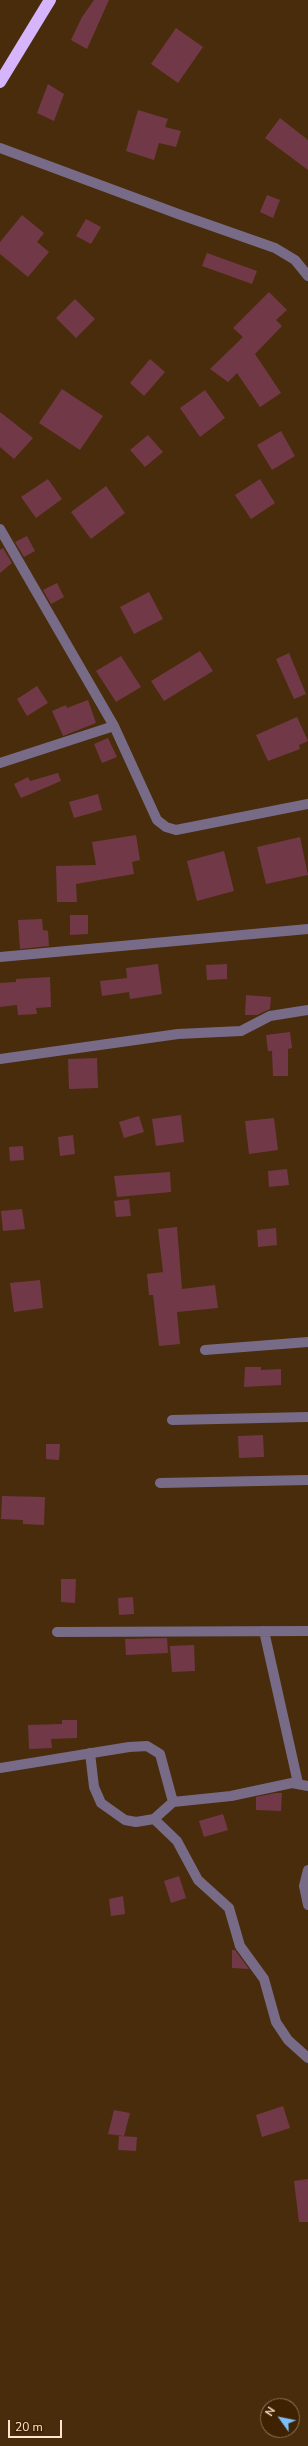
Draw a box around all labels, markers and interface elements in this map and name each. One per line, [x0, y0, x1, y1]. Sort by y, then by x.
north arrow [260, 2398, 300, 2438]
text: N [262, 2404, 279, 2419]
scale bar [10, 2412, 64, 2438]
text: 20 m [15, 2419, 43, 2435]

